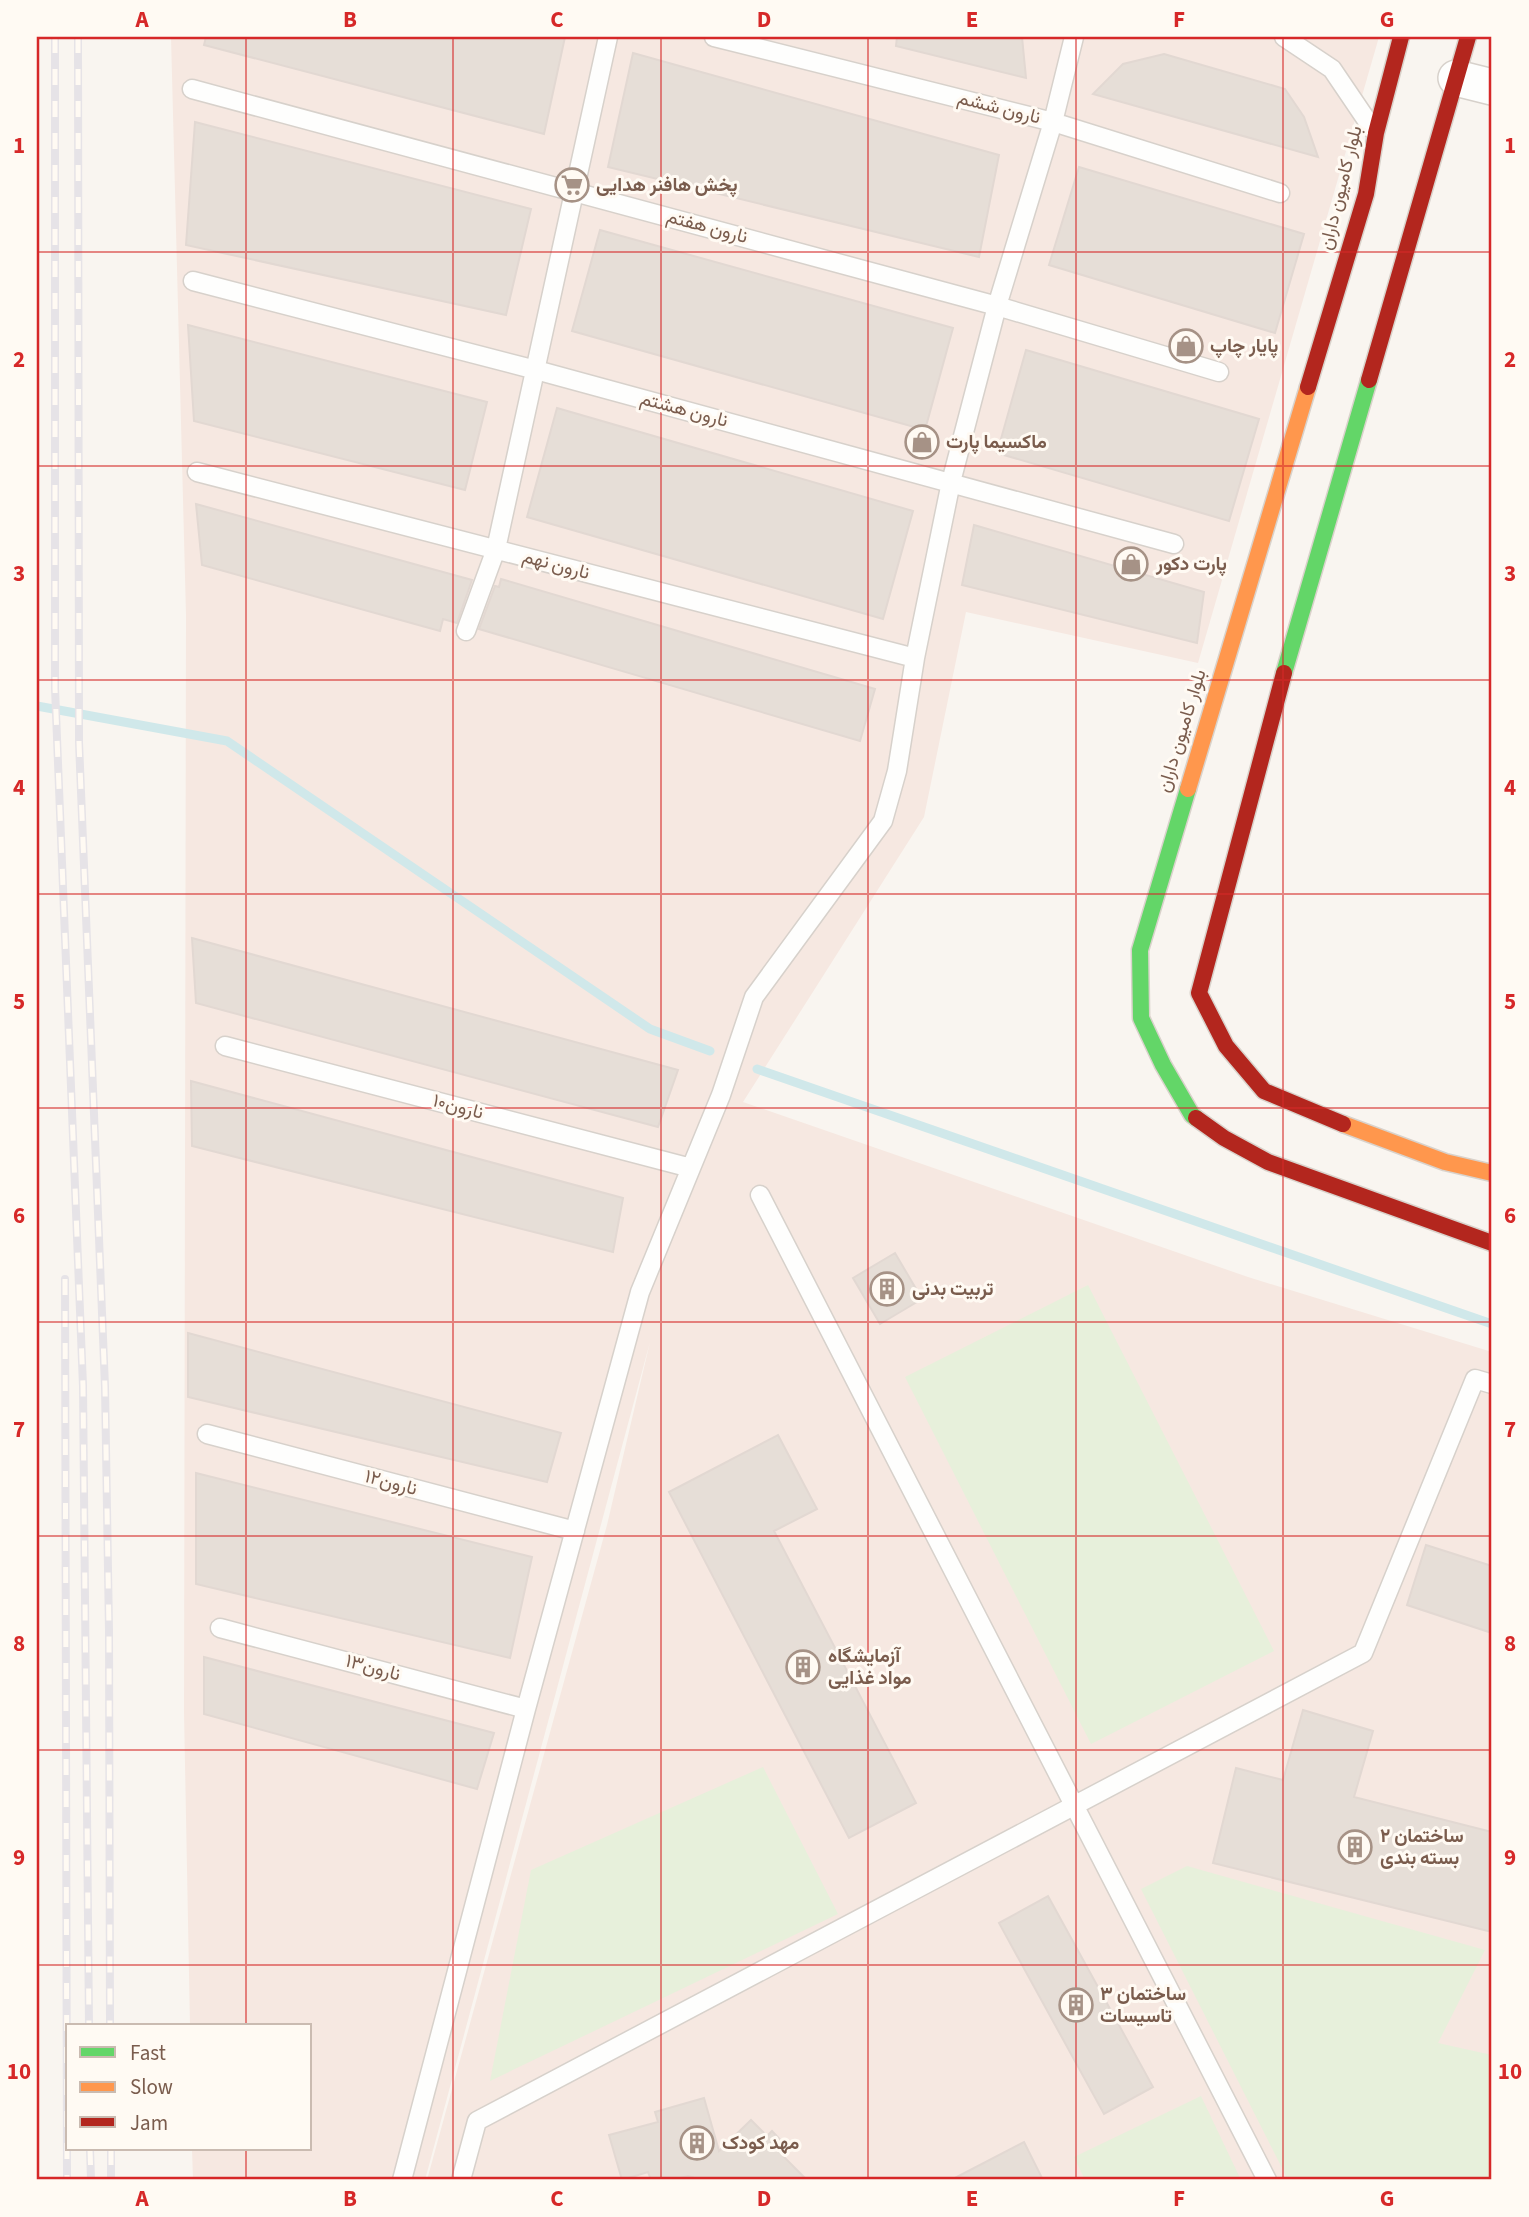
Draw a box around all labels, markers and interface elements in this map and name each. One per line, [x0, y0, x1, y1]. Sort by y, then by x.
text: A [134, 3, 149, 36]
text: B [343, 3, 357, 36]
text: C [550, 3, 564, 36]
text: D [757, 3, 771, 36]
text: E [966, 3, 978, 36]
text: F [1173, 3, 1185, 36]
text: G [1380, 3, 1394, 36]
street label: نارون ششم [955, 85, 1043, 131]
street label: بلوار کامیون داران [1312, 123, 1370, 253]
text: 1 [13, 129, 25, 162]
text: 1 [1504, 129, 1516, 162]
supermarket icon: پخش هافنر هدایی [553, 166, 591, 204]
place label: پخش هافنر هدایی [596, 172, 738, 199]
street label: نارون هفتم [663, 203, 751, 251]
shop icon: پایار چاپ [1167, 327, 1205, 365]
place label: پایار چاپ [1210, 333, 1278, 360]
text: 2 [13, 343, 25, 376]
text: 2 [1504, 343, 1516, 376]
street label: نارون هشتم [637, 385, 731, 435]
shop icon: ماکسیما پارت [903, 423, 941, 461]
place label: ماکسیما پارت [946, 429, 1047, 456]
street label: نارون نهم [519, 543, 593, 587]
shop icon: پارت دکور [1112, 545, 1150, 583]
place label: پارت دکور [1155, 551, 1227, 578]
text: 3 [13, 557, 25, 590]
text: 3 [1504, 557, 1516, 590]
street label: بلوار کامیون داران [1150, 666, 1214, 796]
text: 4 [13, 771, 25, 804]
text: 4 [1504, 771, 1516, 804]
text: 5 [13, 985, 25, 1018]
text: 5 [1504, 985, 1516, 1018]
street label: نارون۱۰ [430, 1087, 486, 1127]
text: 6 [13, 1199, 25, 1232]
text: 6 [1504, 1199, 1516, 1232]
building icon: تربیت بدنی [868, 1270, 906, 1308]
place label: تربیت بدنی [912, 1276, 994, 1303]
text: 7 [13, 1413, 25, 1446]
text: 7 [1504, 1413, 1516, 1446]
street label: نارون۱۲ [362, 1463, 420, 1503]
text: 8 [13, 1627, 25, 1660]
text: 8 [1504, 1627, 1516, 1660]
place label: آزمایشگاه مواد غذایی [828, 1643, 912, 1692]
street label: نارون۱۳ [342, 1648, 404, 1688]
building icon: آزمایشگاه مواد غذایی [784, 1648, 822, 1686]
place label: ۲ ساختمان بسته بندی [1380, 1823, 1464, 1872]
building icon: ۲ ساختمان بسته بندی [1336, 1828, 1374, 1866]
text: 9 [13, 1841, 25, 1874]
text: 9 [1504, 1841, 1516, 1874]
place label: ۳ ساختمان تاسیسات [1100, 1981, 1186, 2030]
building icon: ۳ ساختمان تاسیسات [1057, 1986, 1095, 2024]
legend [66, 2024, 312, 2150]
text: Fast [130, 2038, 166, 2068]
text: 10 [7, 2055, 31, 2088]
text: 10 [1498, 2055, 1522, 2088]
text: Slow [130, 2072, 173, 2102]
text: Jam [130, 2108, 168, 2138]
building icon: مهد کودک [678, 2124, 716, 2162]
place label: مهد کودک [722, 2130, 799, 2157]
text: A [134, 2182, 149, 2215]
text: B [343, 2182, 357, 2215]
text: C [550, 2182, 564, 2215]
text: D [757, 2182, 771, 2215]
text: E [966, 2182, 978, 2215]
text: F [1173, 2182, 1185, 2215]
text: G [1380, 2182, 1394, 2215]

